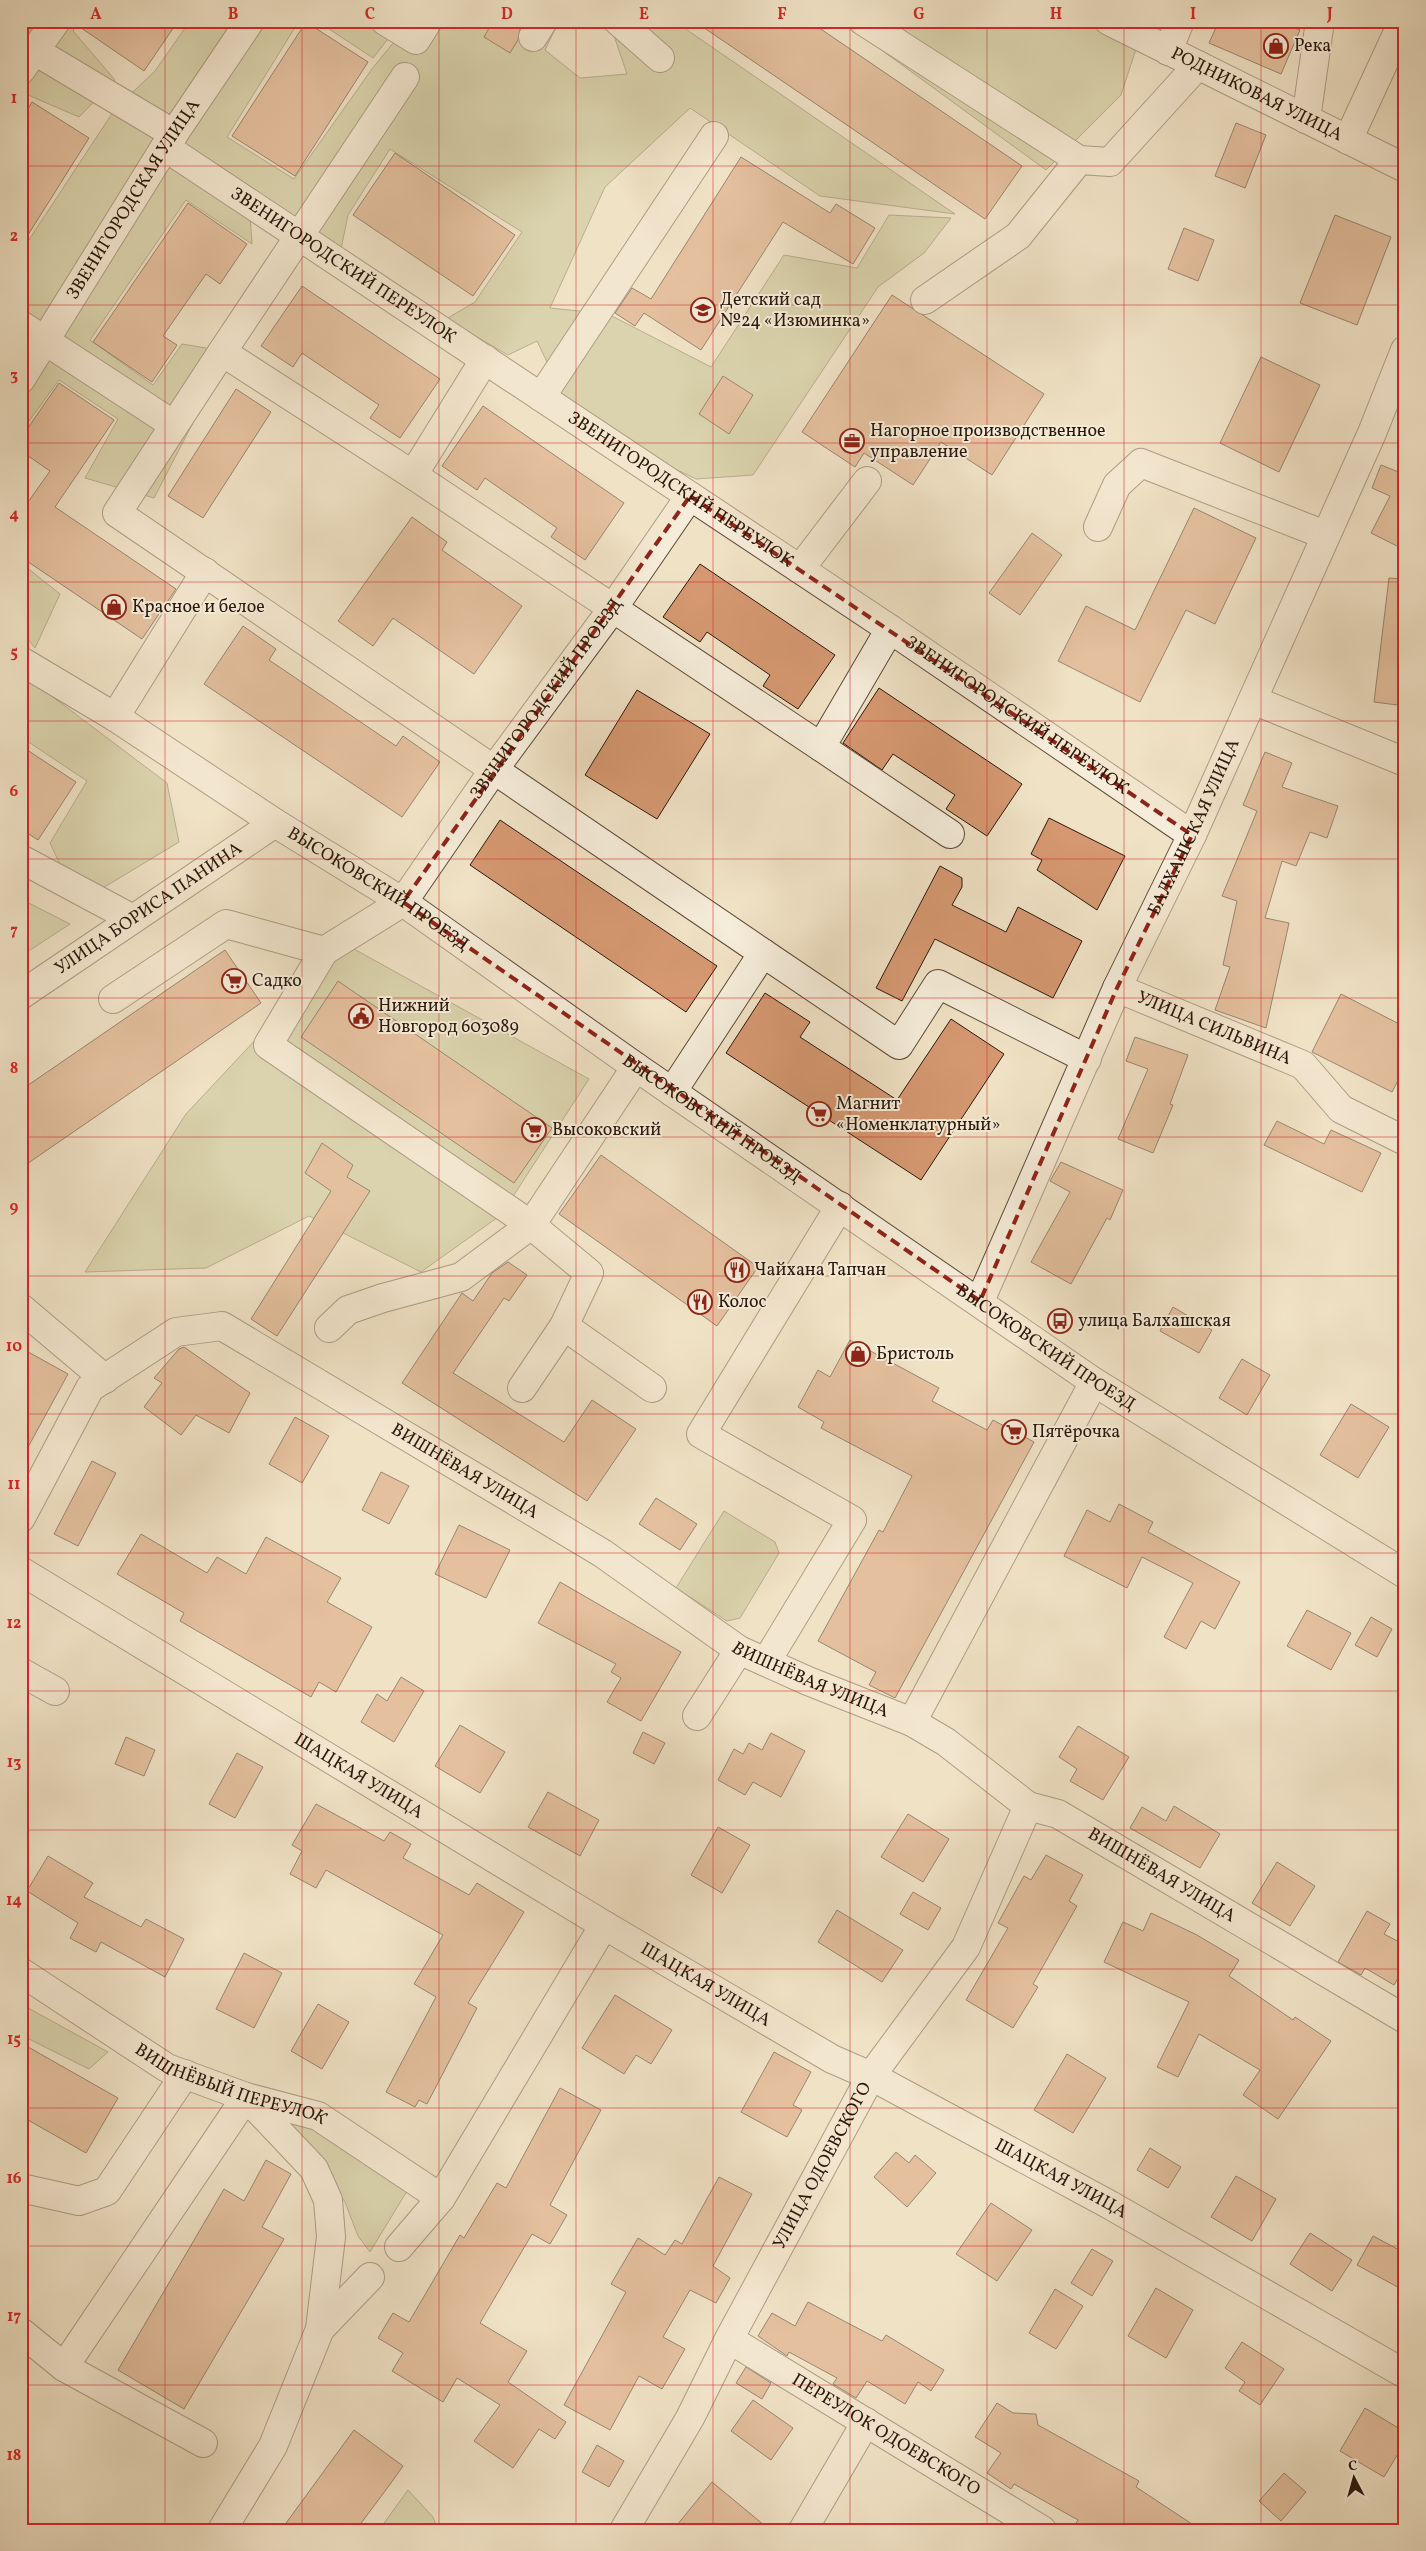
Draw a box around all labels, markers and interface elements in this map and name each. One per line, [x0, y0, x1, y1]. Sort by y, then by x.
text: A [90, 4, 102, 26]
text: B [228, 4, 239, 26]
text: C [365, 4, 375, 26]
text: D [501, 4, 513, 26]
text: E [639, 4, 649, 26]
text: F [777, 4, 787, 26]
text: G [913, 4, 925, 26]
text: H [1050, 4, 1062, 26]
text: I [1190, 4, 1196, 26]
text: J [1326, 4, 1333, 26]
shop icon: Река [1263, 33, 1289, 59]
place label: Река [1294, 34, 1331, 59]
street label: РОДНИКОВАЯ УЛИЦА [1167, 41, 1347, 148]
text: 1 [11, 88, 17, 110]
street label: ЗВЕНИГОРОДСКАЯ УЛИЦА [61, 94, 207, 304]
street label: ЗВЕНИГОРОДСКИЙ ПЕРЕУЛОК [225, 181, 461, 350]
text: 2 [10, 226, 18, 248]
place label: Детский сад №24 «Изюминка» [720, 288, 870, 334]
school or university icon: Детский сад №24 «Изюминка» [690, 297, 716, 323]
text: 3 [10, 365, 18, 387]
street label: ЗВЕНИГОРОДСКИЙ ПЕРЕУЛОК [563, 406, 798, 574]
place label: Нагорное производственное управление [870, 419, 1106, 465]
office icon: Нагорное производственное управление [839, 428, 865, 454]
text: 4 [9, 504, 19, 526]
street label: ЗВЕНИГОРОДСКИЙ ПРОЕЗД [464, 593, 629, 805]
shop icon: Красное и белое [101, 594, 127, 620]
place label: Красное и белое [132, 595, 265, 620]
street label: ЗВЕНИГОРОДСКИЙ ПЕРЕУЛОК [900, 630, 1134, 801]
text: 5 [10, 642, 18, 664]
street label: БАЛХАШСКАЯ УЛИЦА [1142, 735, 1246, 920]
text: 6 [10, 781, 19, 803]
street label: ВЫСОКОВСКИЙ ПРОЕЗД [282, 821, 474, 958]
street label: УЛИЦА БОРИСА ПАНИНА [50, 836, 247, 981]
text: 7 [10, 920, 18, 942]
supermarket icon: Садко [221, 968, 247, 994]
place label: Садко [252, 969, 302, 994]
street label: УЛИЦА СИЛЬВИНА [1133, 985, 1295, 1071]
place label: Нижний Новгород 603089 [378, 994, 519, 1040]
public building icon: Нижний Новгород 603089 [348, 1003, 374, 1029]
street label: ВЫСОКОВСКИЙ ПРОЕЗД [617, 1048, 806, 1189]
text: 8 [10, 1058, 18, 1080]
place label: Магнит «Номенклатурный» [836, 1092, 1000, 1138]
supermarket icon: Магнит «Номенклатурный» [806, 1101, 832, 1127]
supermarket icon: Высоковский [521, 1117, 547, 1143]
place label: Высоковский [552, 1118, 661, 1143]
text: 9 [10, 1197, 19, 1219]
restaurant icon: Чайхана Тапчан [724, 1257, 750, 1283]
place label: Чайхана Тапчан [754, 1258, 886, 1283]
street label: ВЫСОКОВСКИЙ ПРОЕЗД [951, 1278, 1141, 1417]
restaurant icon: Колос [687, 1289, 713, 1315]
place label: Колос [718, 1290, 767, 1315]
bus stop icon: улица Балхашская [1047, 1308, 1073, 1334]
place label: улица Балхашская [1078, 1309, 1231, 1334]
text: 10 [6, 1336, 22, 1358]
shop icon: Бристоль [845, 1341, 871, 1367]
place label: Бристоль [876, 1342, 954, 1367]
street label: ВИШНЁВАЯ УЛИЦА [386, 1417, 544, 1525]
supermarket icon: Пятёрочка [1001, 1419, 1027, 1445]
place label: Пятёрочка [1032, 1420, 1120, 1445]
text: 11 [8, 1474, 20, 1496]
text: 12 [7, 1613, 21, 1635]
street label: ВИШНЁВАЯ УЛИЦА [726, 1636, 893, 1724]
street label: ШАЦКАЯ УЛИЦА [289, 1727, 428, 1825]
text: 13 [7, 1752, 21, 1774]
street label: ВИШНЁВАЯ УЛИЦА [1083, 1822, 1241, 1929]
text: 14 [6, 1890, 22, 1912]
street label: ШАЦКАЯ УЛИЦА [636, 1937, 776, 2033]
text: 15 [7, 2029, 21, 2051]
street label: ВИШНЁВЫЙ ПЕРЕУЛОК [130, 2037, 332, 2131]
street label: УЛИЦА ОДОЕВСКОГО [767, 2078, 878, 2254]
street label: ШАЦКАЯ УЛИЦА [990, 2133, 1132, 2225]
text: 16 [6, 2168, 22, 2190]
text: 17 [7, 2306, 21, 2328]
street label: ПЕРЕУЛОК ОДОЕВСКОГО [787, 2368, 985, 2502]
text: 18 [6, 2445, 22, 2467]
north arrow [1328, 2454, 1378, 2504]
text: С [1347, 2457, 1358, 2476]

